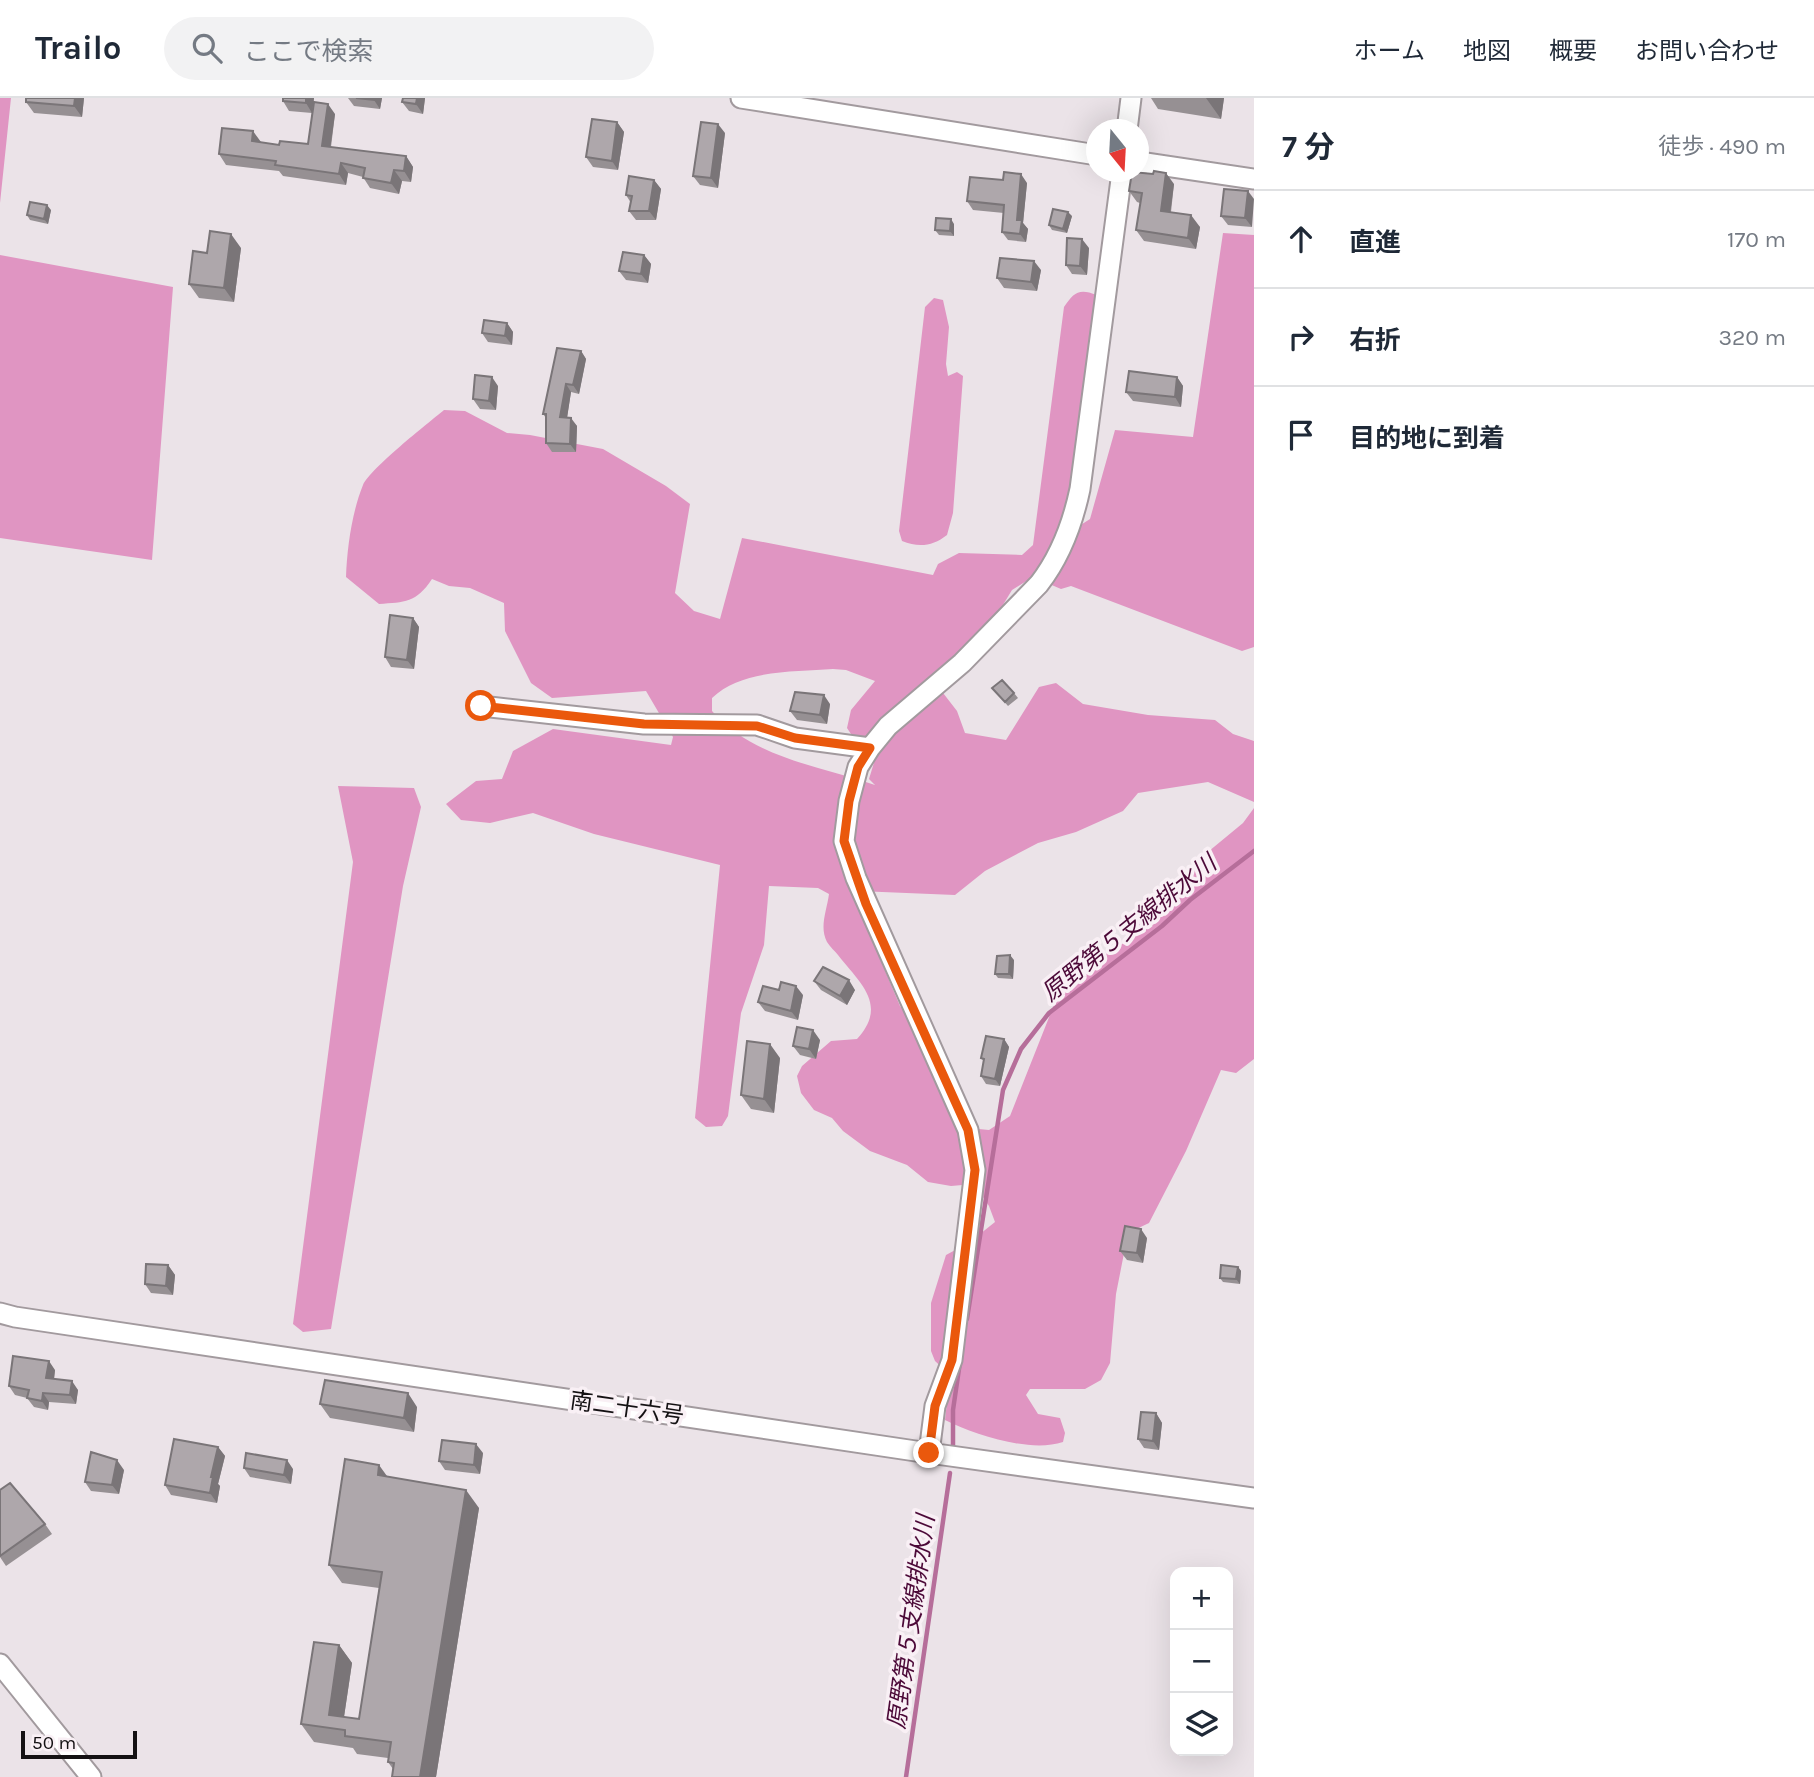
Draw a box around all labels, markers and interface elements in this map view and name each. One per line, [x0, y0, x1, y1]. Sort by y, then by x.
search box [164, 17, 654, 80]
text: Trailo [35, 29, 122, 67]
icon: search [188, 29, 226, 67]
text: ここで検索 [244, 36, 374, 67]
text: ホーム [1354, 37, 1425, 65]
text: 地図 [1463, 37, 1511, 65]
text: 概要 [1549, 37, 1597, 65]
text: お問い合わせ [1635, 37, 1779, 65]
north arrow [1086, 119, 1149, 182]
text: 7 分 [1282, 129, 1335, 165]
text: 徒歩 · 490 m [1658, 133, 1786, 160]
icon: ahead [1282, 220, 1320, 258]
text: 170 m [1727, 226, 1786, 253]
text: 直進 [1349, 227, 1401, 258]
icon: right [1282, 318, 1320, 356]
text: 320 m [1718, 324, 1786, 351]
text: 右折 [1349, 325, 1401, 356]
icon: arrive [1282, 416, 1320, 454]
text: 目的地に到着 [1349, 423, 1505, 454]
route start [465, 690, 496, 721]
water label: 原野第５支線排水川 [1036, 847, 1224, 1007]
street label: 南二十六号 [568, 1387, 686, 1429]
route end [913, 1437, 944, 1468]
water label: 原野第５支線排水川 [882, 1510, 940, 1731]
map controls [1170, 1567, 1233, 1756]
button: + [1170, 1567, 1233, 1630]
button: − [1170, 1630, 1233, 1693]
button: layers [1170, 1693, 1233, 1756]
scale bar [21, 1728, 136, 1760]
text: 50 m [32, 1732, 76, 1754]

